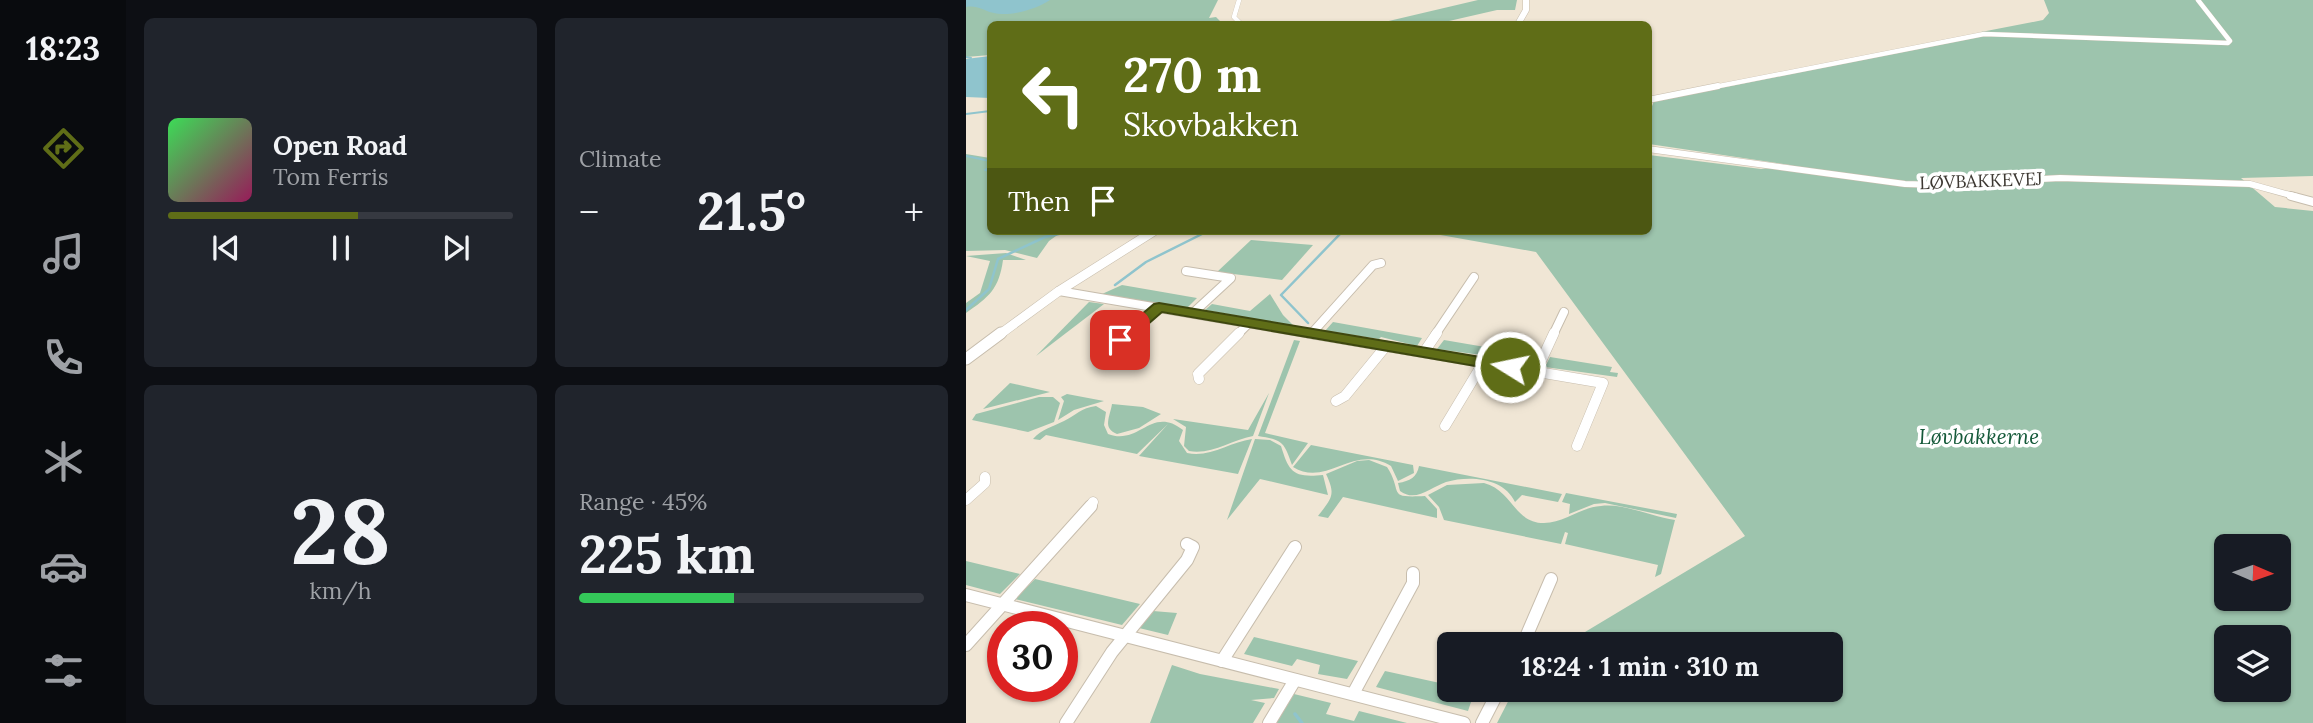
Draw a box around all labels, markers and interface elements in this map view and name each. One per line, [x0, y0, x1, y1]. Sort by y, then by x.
text: 18:23 [26, 28, 100, 69]
text: 270 m [1123, 43, 1261, 105]
icon: left [1008, 49, 1099, 140]
text: Skovbakken [1123, 104, 1299, 145]
icon: directions [39, 124, 88, 173]
text: Open Road [273, 129, 407, 162]
text: Climate [579, 144, 661, 173]
text: Tom Ferris [273, 162, 388, 191]
street label: LØVBAKKEVEJ [1919, 167, 2043, 194]
text: 21.5° [697, 178, 806, 244]
icon: arrive [1084, 182, 1122, 220]
text: Then [1008, 185, 1070, 218]
text: − [579, 188, 599, 236]
text: + [904, 188, 924, 236]
icon: music [39, 229, 88, 278]
icon: previous [207, 229, 245, 267]
icon: pause [322, 229, 360, 267]
icon: next [437, 229, 475, 267]
pin [1090, 310, 1150, 370]
icon: arrive [1101, 321, 1139, 359]
position arrow [1473, 330, 1547, 404]
icon: phone [39, 333, 88, 382]
park label: Løvbakkerne [1919, 423, 2039, 450]
icon: climate [39, 437, 88, 486]
text: 28 [290, 472, 391, 589]
text: Range · 45% [579, 487, 707, 516]
text: 225 km [579, 521, 755, 587]
north arrow [2214, 534, 2291, 611]
map controls [2214, 534, 2291, 702]
icon: car [39, 542, 88, 591]
text: km/h [309, 576, 372, 605]
speed limit sign: 30 [987, 611, 1078, 702]
button: layers [2214, 625, 2291, 702]
icon: filters [39, 646, 88, 695]
text: 18:24 · 1 min · 310 m [1521, 650, 1759, 683]

